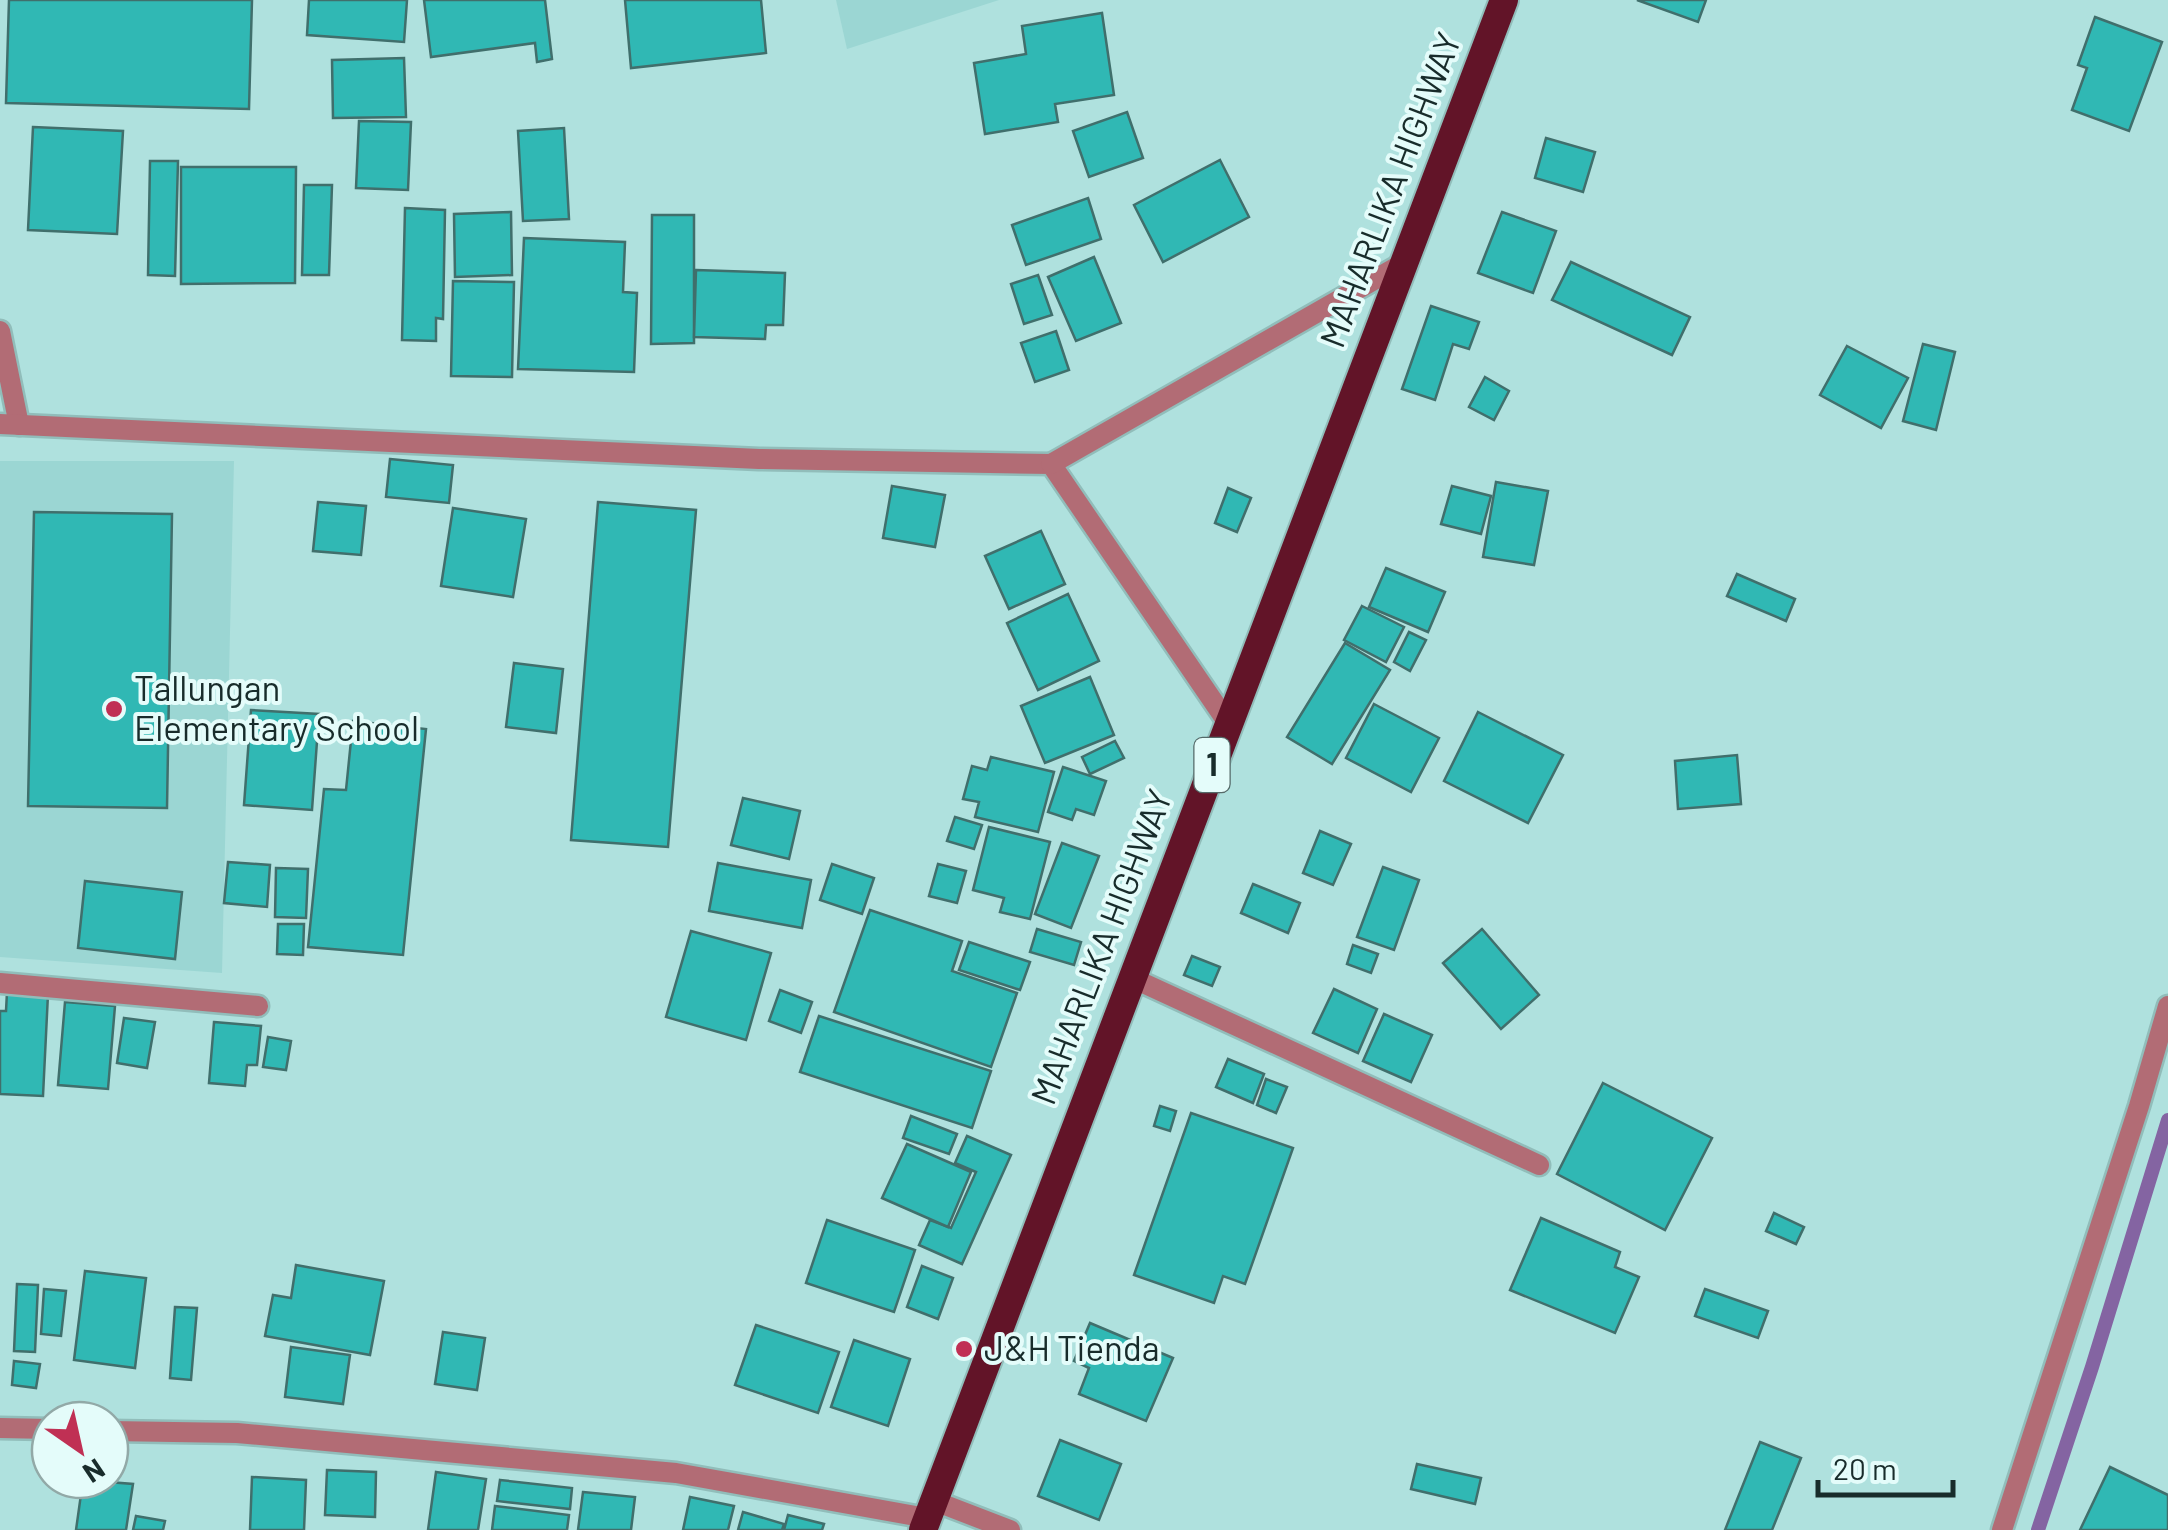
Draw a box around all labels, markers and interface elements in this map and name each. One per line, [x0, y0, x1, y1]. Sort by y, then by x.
street label: MAHARLIKA HIGHWAY [1310, 26, 1469, 353]
place label: Tallungan Elementary School [134, 666, 419, 748]
marker: Tallungan Elementary School [103, 698, 125, 720]
road number: 1 [1194, 738, 1230, 792]
street label: MAHARLIKA HIGHWAY [1021, 783, 1180, 1110]
place label: J&H Tienda [984, 1326, 1160, 1368]
marker: J&H Tienda [953, 1338, 975, 1360]
north arrow [30, 1400, 130, 1500]
scale bar [1818, 1435, 1953, 1497]
text: 20 m [1833, 1450, 1897, 1486]
text: N [77, 1452, 112, 1491]

